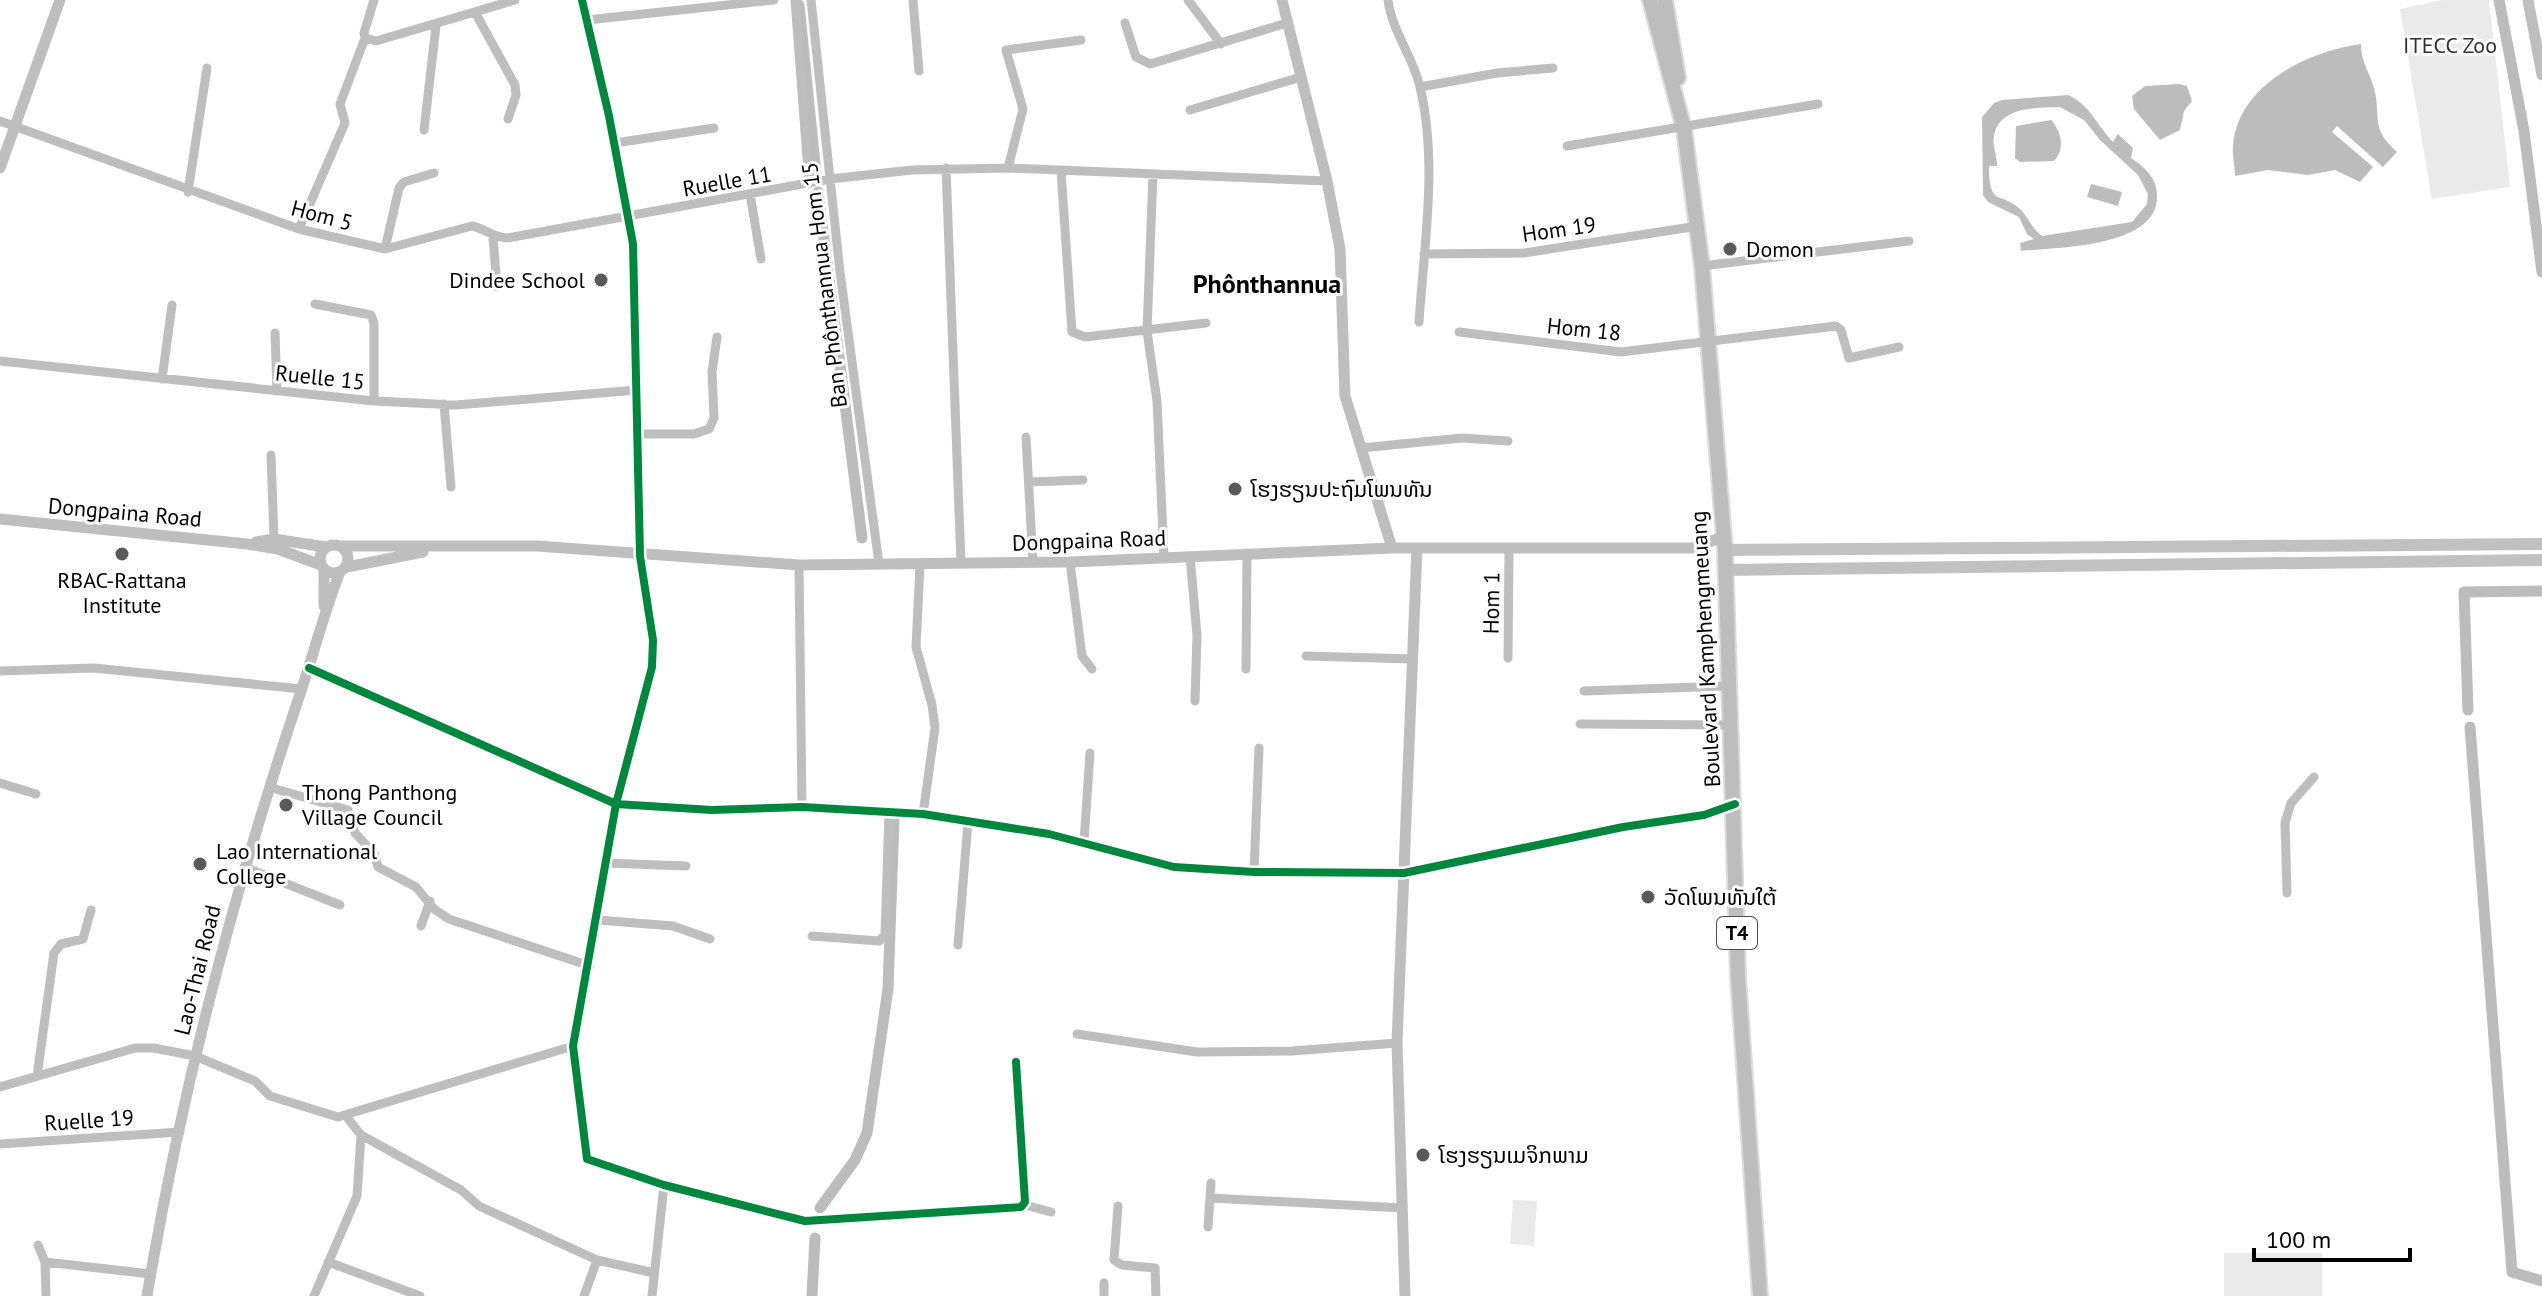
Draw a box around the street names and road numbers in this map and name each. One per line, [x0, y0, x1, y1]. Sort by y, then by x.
street label: Ruelle 11 [680, 159, 774, 203]
street label: Ban Phônthannua Hom 15 [795, 161, 853, 409]
street label: Hom 5 [288, 193, 356, 237]
street label: Hom 19 [1520, 210, 1598, 248]
street label: Hom 18 [1546, 311, 1622, 347]
street label: Ruelle 15 [274, 358, 366, 396]
street label: Dongpaina Road [47, 491, 203, 533]
street label: Boulevard Kamphengmeuang [1684, 510, 1726, 788]
street label: Dongpaina Road [1011, 523, 1167, 557]
street label: Hom 1 [1476, 572, 1506, 634]
street label: Lao-Thai Road [167, 902, 227, 1038]
road number: T4 [1717, 917, 1757, 949]
street label: Ruelle 19 [43, 1103, 135, 1137]

